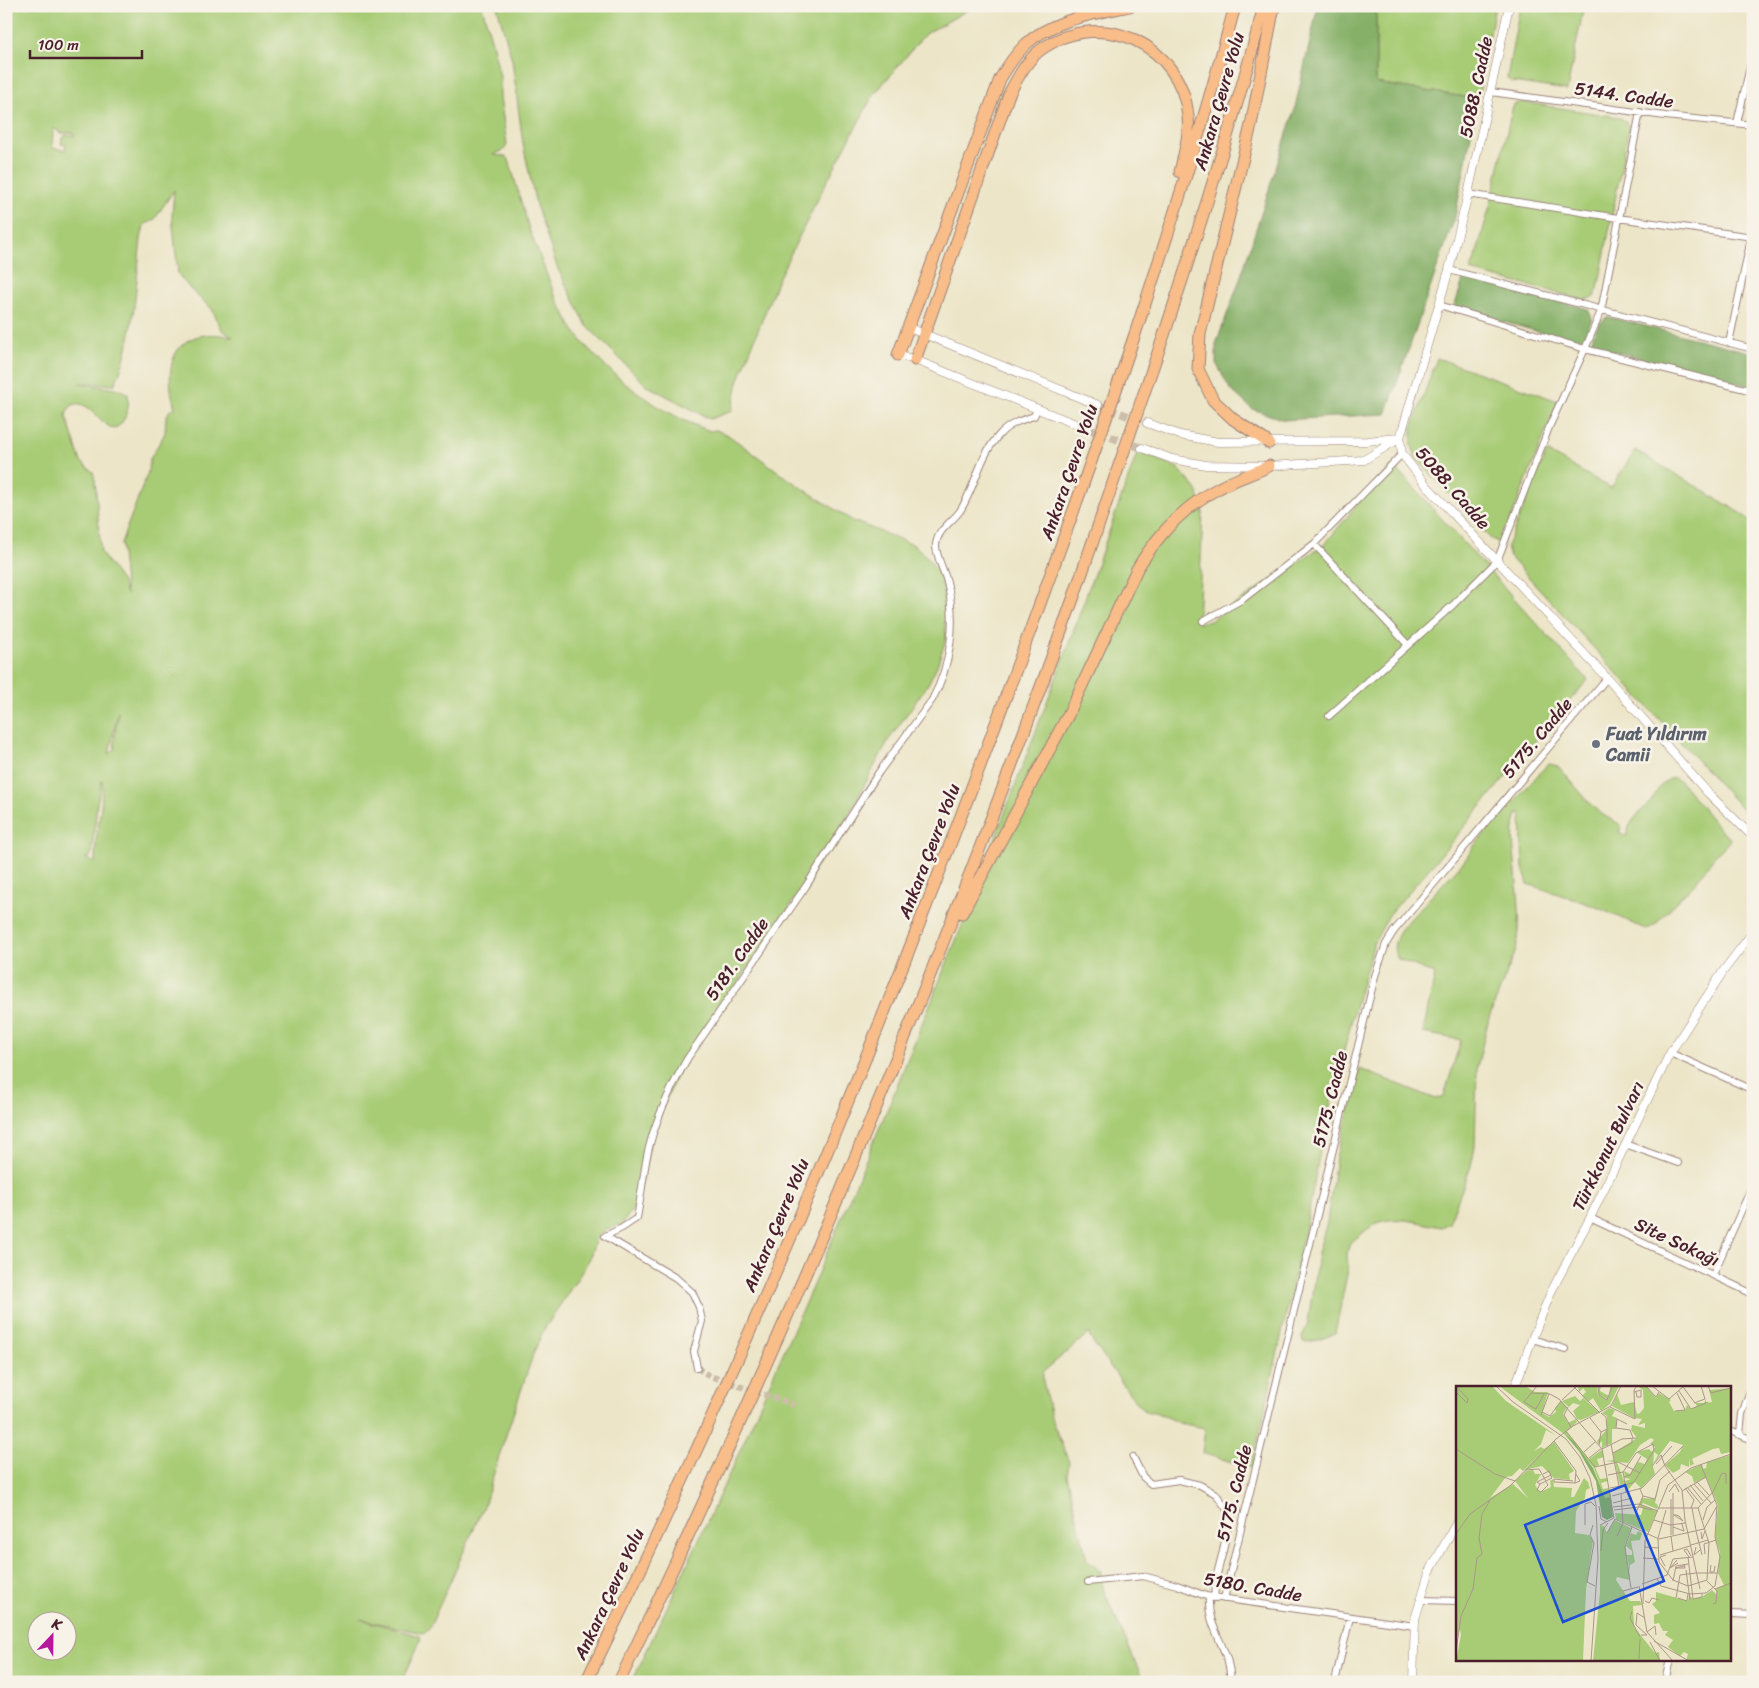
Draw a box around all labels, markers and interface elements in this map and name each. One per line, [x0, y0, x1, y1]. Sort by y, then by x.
scale bar [30, 28, 142, 60]
street label: Ankara Çevre Yolu [1184, 28, 1254, 175]
text: 100 m [38, 32, 79, 58]
street label: 5088. Cadde [1450, 33, 1502, 141]
street label: 5144. Cadde [1572, 72, 1676, 118]
street label: Ankara Çevre Yolu [1030, 399, 1107, 546]
street label: 5088. Cadde [1407, 439, 1499, 537]
street label: 5175. Cadde [1493, 690, 1581, 786]
place label: Fuat Yıldırım Camii [1605, 718, 1707, 771]
marker: Fuat Yıldırım Camii [1590, 738, 1602, 750]
street label: Ankara Çevre Yolu [888, 778, 970, 924]
street label: 5181. Cadde [696, 911, 778, 1007]
street label: 5175. Cadde [1303, 1047, 1357, 1151]
street label: Türkkonut Bulvarı [1563, 1075, 1653, 1217]
street label: Ankara Çevre Yolu [733, 1153, 819, 1298]
street label: Site Sokağı [1629, 1208, 1725, 1276]
inset map [1456, 1386, 1732, 1660]
street label: 5175. Cadde [1207, 1441, 1261, 1545]
street label: Ankara Çevre Yolu [564, 1522, 654, 1666]
street label: 5180. Cadde [1201, 1563, 1305, 1611]
north arrow [28, 1610, 78, 1660]
text: K [47, 1611, 67, 1638]

